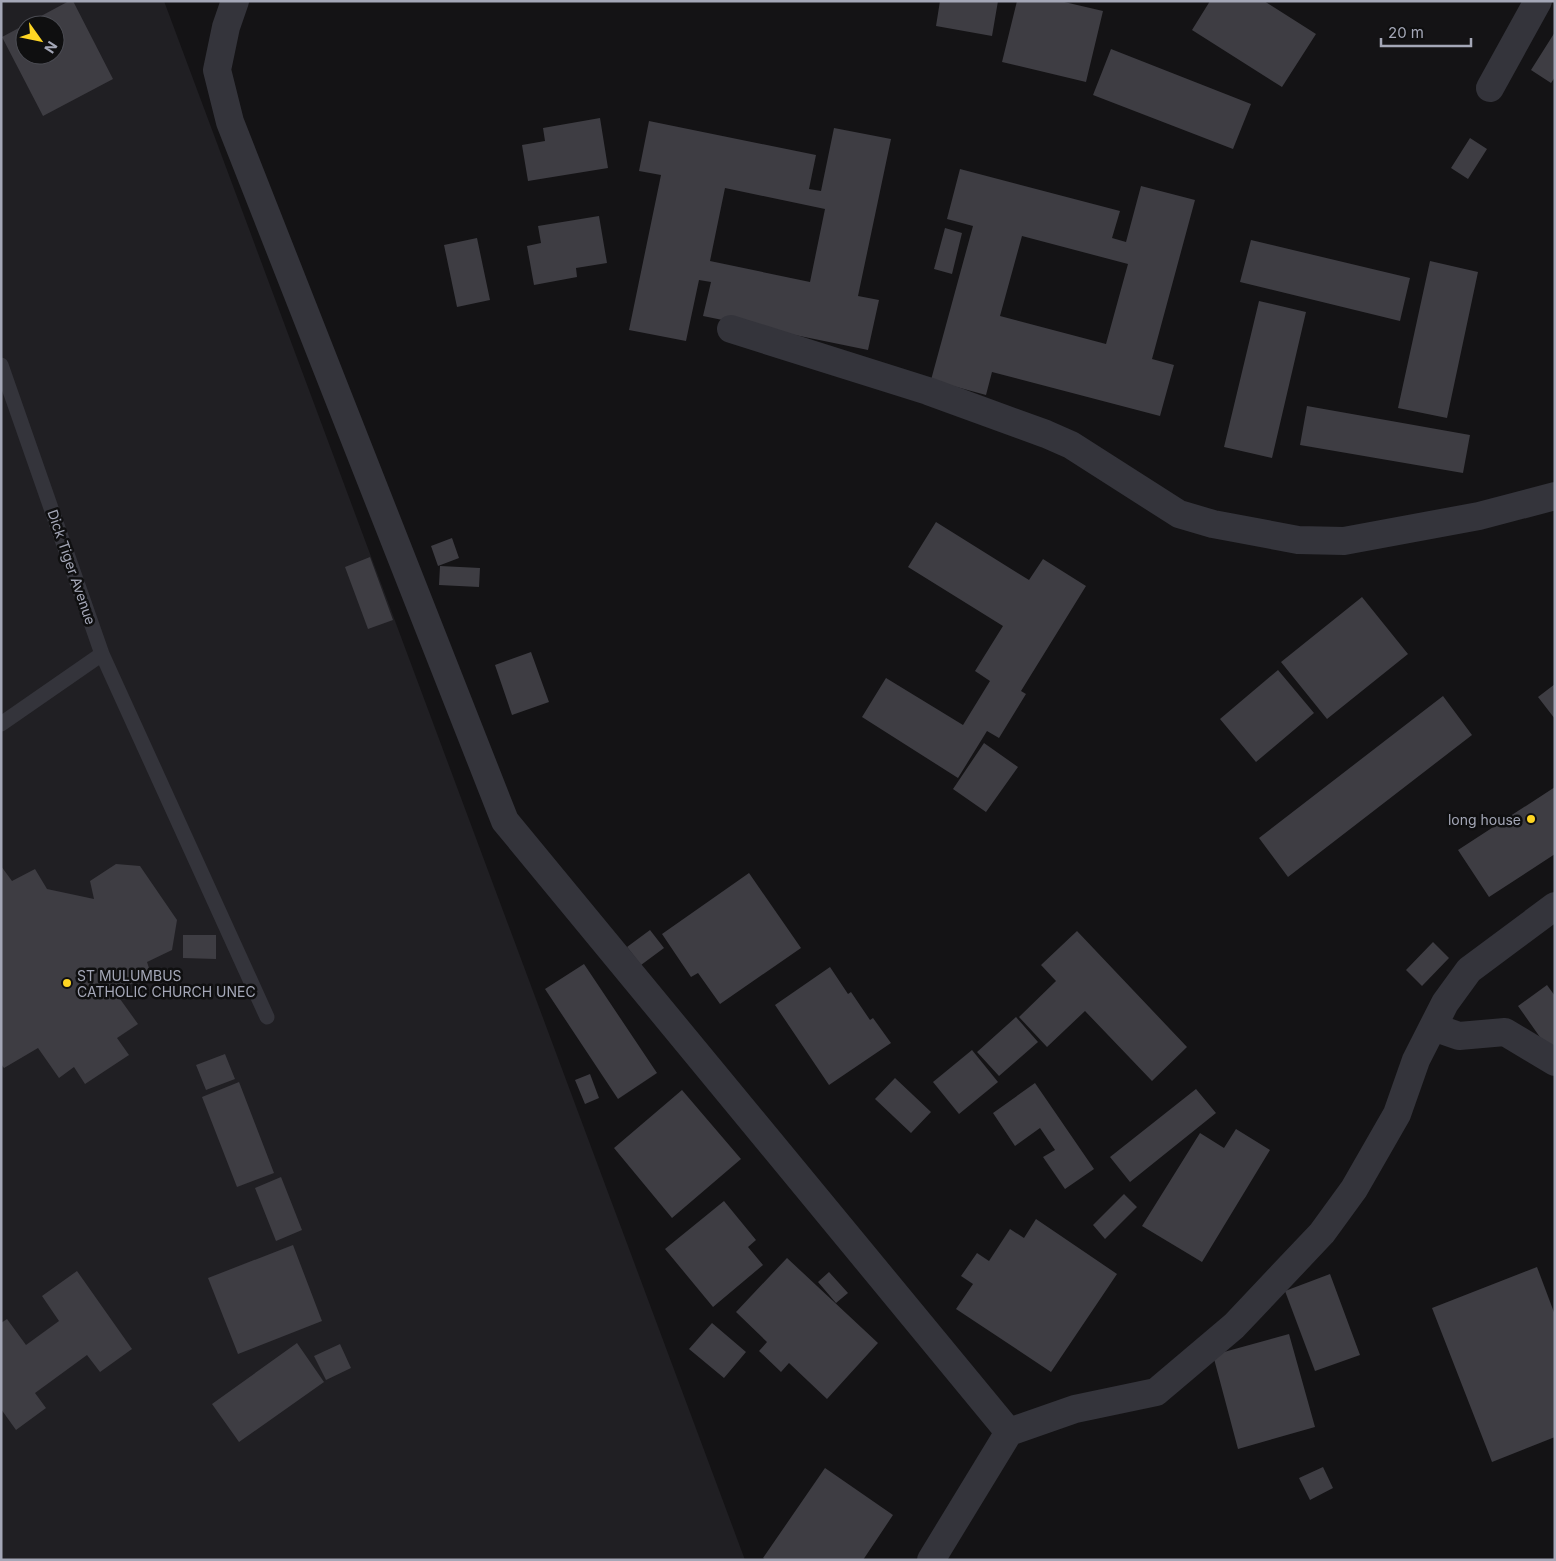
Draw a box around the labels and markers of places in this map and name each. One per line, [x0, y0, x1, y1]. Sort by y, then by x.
place label: long house [1448, 811, 1521, 828]
marker: long house [1525, 813, 1537, 825]
place label: ST MULUMBUS CATHOLIC CHURCH UNEC [77, 967, 256, 1000]
marker: ST MULUMBUS CATHOLIC CHURCH UNEC [61, 977, 73, 989]

